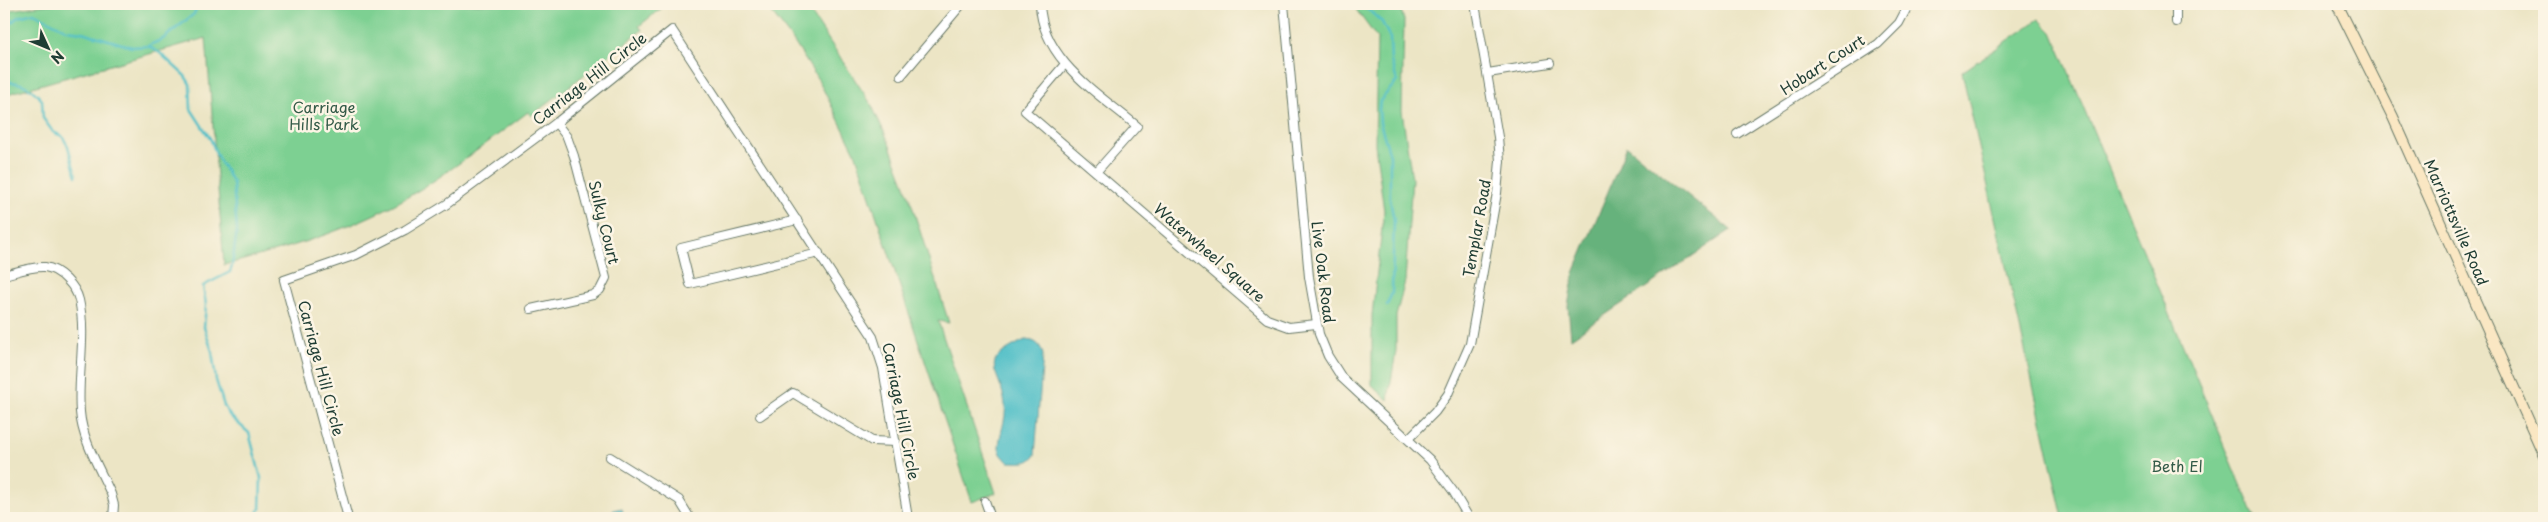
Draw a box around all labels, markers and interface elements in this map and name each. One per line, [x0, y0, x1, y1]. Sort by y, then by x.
north arrow [22, 22, 72, 72]
street label: Carriage Hill Circle [527, 26, 651, 130]
street label: Hobart Court [1775, 28, 1869, 100]
text: N [46, 46, 69, 69]
park label: Carriage Hills Park [289, 95, 359, 135]
street label: Marriottsville Road [2419, 155, 2495, 289]
street label: Templar Road [1456, 177, 1496, 279]
street label: Sulky Court [583, 178, 627, 266]
street label: Waterwheel Square [1149, 197, 1271, 307]
street label: Live Oak Road [1306, 220, 1342, 325]
street label: Carriage Hill Circle [293, 298, 351, 438]
street label: Carriage Hill Circle [877, 340, 927, 482]
park label: Beth El [2151, 454, 2203, 477]

